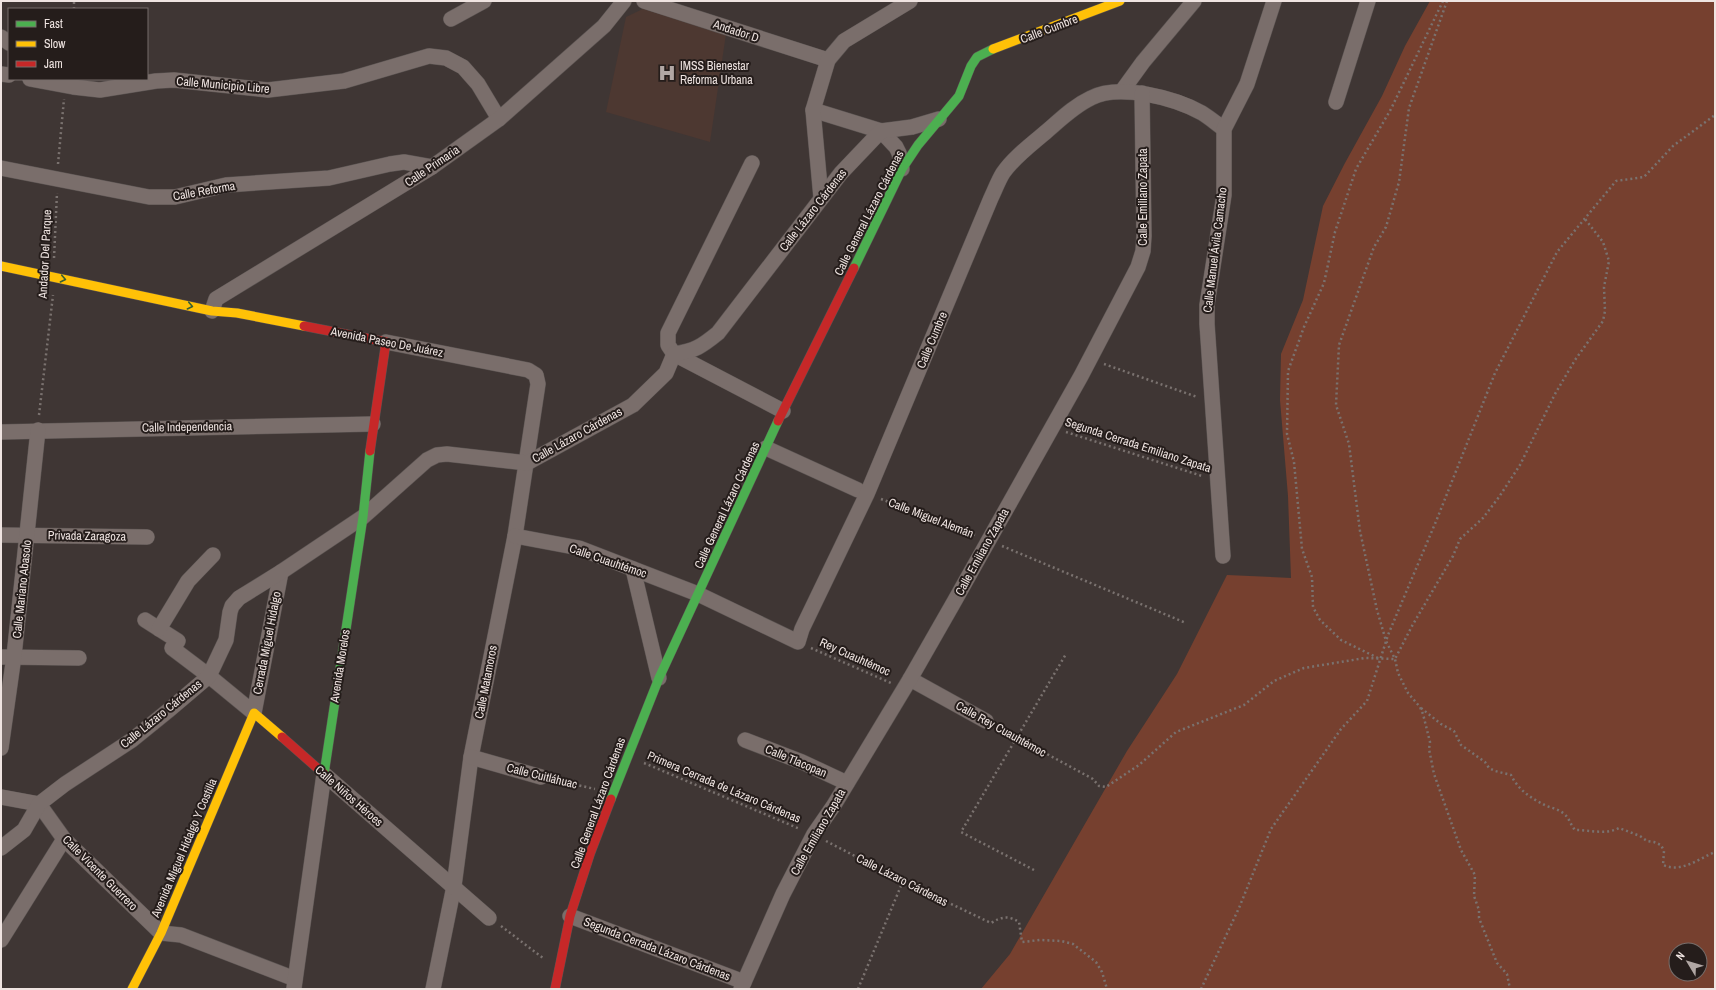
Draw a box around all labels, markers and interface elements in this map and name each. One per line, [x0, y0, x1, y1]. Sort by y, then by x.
legend [8, 8, 148, 80]
street label: Calle Cumbre [1018, 11, 1080, 47]
text: Fast [44, 16, 63, 32]
street label: Andador D [710, 16, 761, 46]
text: Slow [44, 36, 66, 52]
text: Jam [44, 56, 63, 72]
place label: IMSS Bienestar Reforma Urbana [680, 58, 753, 88]
hospital icon: IMSS Bienestar Reforma Urbana [657, 63, 677, 83]
street label: Calle Municipio Libre [176, 73, 270, 97]
street label: Calle Primaria [401, 141, 463, 190]
street label: Calle General Lázaro Cárdenas [830, 148, 908, 278]
street label: Calle Emiliano Zapata [1135, 148, 1151, 246]
street label: Calle Lázaro Cárdenas [776, 165, 850, 255]
street label: Calle Reforma [172, 178, 237, 204]
street label: Calle Manuel Ávila Camacho [1199, 186, 1231, 314]
street label: Andador Del Parque [35, 209, 55, 300]
one-way arrow [60, 274, 66, 282]
one-way arrow [187, 302, 193, 310]
street label: Calle Cumbre [913, 309, 951, 371]
street label: Avenida Paseo De Juárez [328, 323, 445, 361]
street label: Calle Lázaro Cárdenas [529, 404, 625, 466]
street label: Segunda Cerrada Emiliano Zapata [1063, 414, 1214, 476]
street label: Calle Independencia [142, 418, 233, 436]
street label: Calle General Lázaro Cárdenas [691, 439, 764, 571]
street label: Calle Miguel Alemán [886, 494, 976, 542]
street label: Calle Emiliano Zapata [951, 505, 1013, 598]
street label: Privada Zaragoza [48, 527, 127, 545]
street label: Calle Mariano Abasolo [9, 539, 35, 639]
street label: Calle Cuauhtémoc [567, 540, 649, 582]
street label: Cerrada Miguel Hidalgo [249, 590, 285, 696]
street label: Avenida Morelos [326, 628, 354, 705]
street label: Rey Cuauhtémoc [817, 634, 893, 680]
street label: Calle Matamoros [471, 644, 501, 720]
street label: Calle Lázaro Cárdenas [117, 676, 205, 752]
street label: Calle Rey Cuauhtémoc [953, 697, 1049, 761]
street label: Calle General Lázaro Cárdenas [567, 735, 629, 871]
street label: Calle Tlacopan [763, 741, 829, 781]
street label: Primera Cerrada de Lázaro Cárdenas [645, 747, 803, 827]
street label: Calle Cuitláhuac [505, 760, 579, 793]
street label: Calle Niños Héroes [312, 762, 386, 830]
street label: Avenida Miguel Hidalgo Y Costilla [147, 776, 221, 921]
street label: Calle Emiliano Zapata [787, 785, 850, 878]
street label: Calle Vicente Guerrero [59, 832, 141, 914]
street label: Calle Lázaro Cárdenas [854, 850, 951, 910]
street label: Segunda Cerrada Lázaro Cárdenas [581, 914, 733, 984]
north arrow [1668, 942, 1708, 982]
text: N [1673, 949, 1688, 963]

